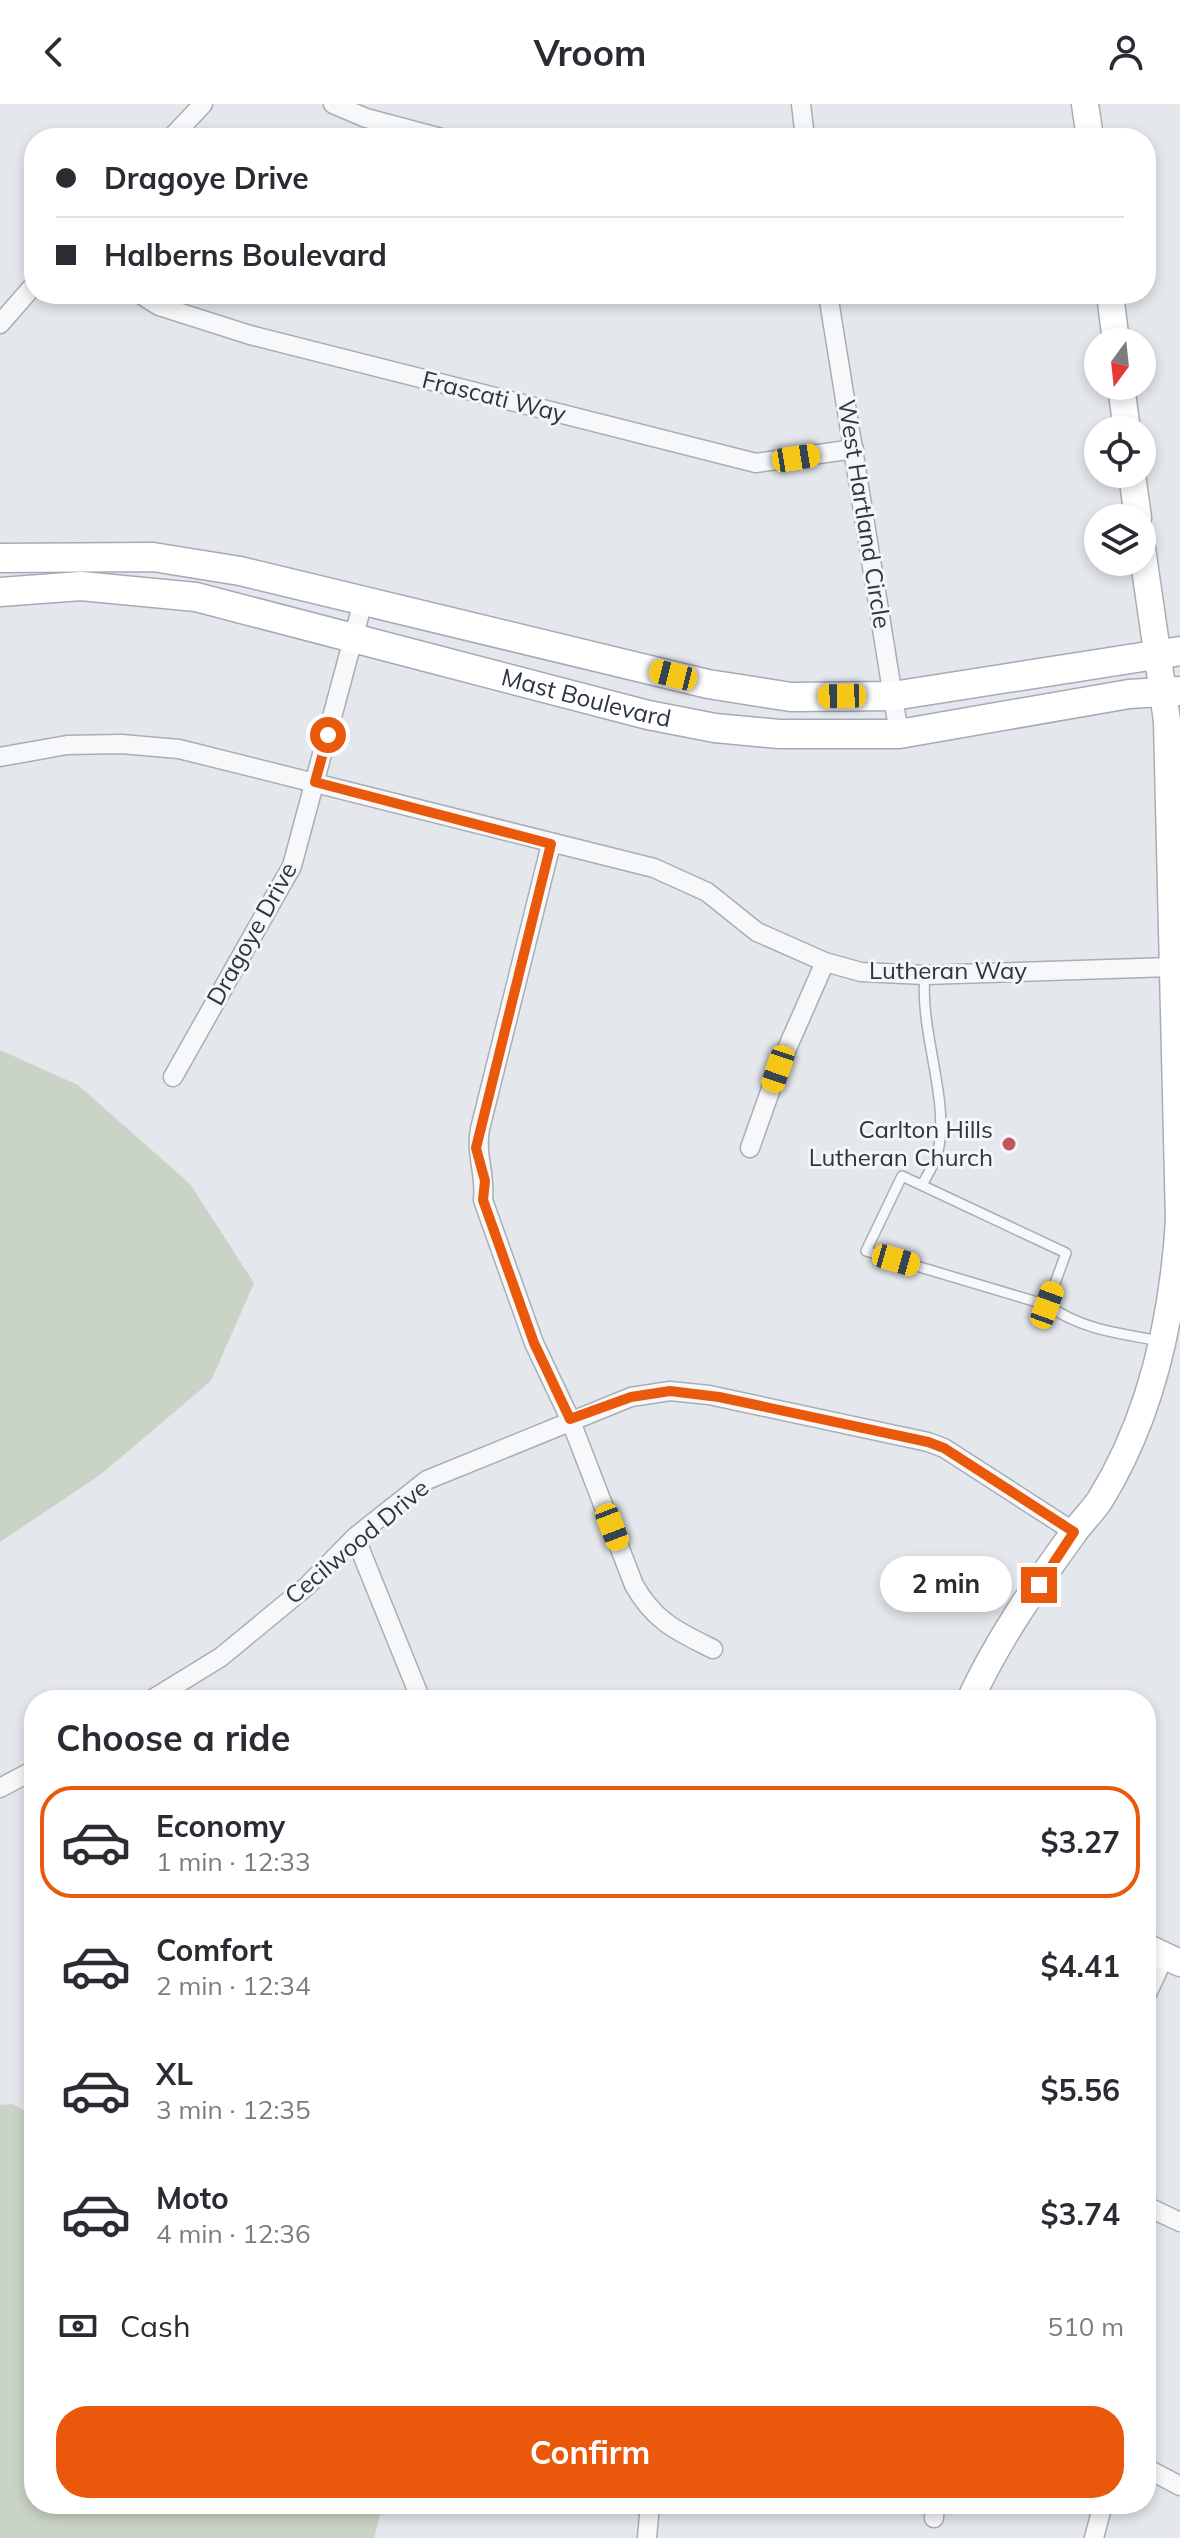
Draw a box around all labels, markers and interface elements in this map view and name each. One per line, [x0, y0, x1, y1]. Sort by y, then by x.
icon: back [32, 30, 76, 74]
text: Vroom [534, 30, 646, 75]
icon: person [1104, 30, 1148, 74]
text: Dragoye Drive [104, 159, 309, 197]
text: Halberns Boulevard [104, 236, 387, 274]
north arrow [1084, 328, 1156, 400]
map controls [1084, 328, 1156, 576]
street label: Frascati Way [419, 364, 569, 428]
street label: West Hartland Circle [832, 397, 898, 631]
button: locate [1084, 416, 1156, 488]
car [770, 442, 822, 474]
button: layers [1084, 504, 1156, 576]
car [647, 658, 699, 692]
street label: Mast Boulevard [499, 661, 674, 733]
car [818, 684, 866, 708]
route start [310, 717, 346, 753]
street label: Dragoye Drive [200, 857, 303, 1010]
street label: Lutheran Way [869, 955, 1027, 985]
car [759, 1042, 797, 1096]
place label: Carlton Hills Lutheran Church [809, 1114, 993, 1172]
marker: Carlton Hills Lutheran Church [1000, 1135, 1018, 1153]
car [870, 1242, 922, 1278]
car [1028, 1278, 1066, 1332]
street label: Cecilwood Drive [278, 1472, 434, 1610]
car [592, 1500, 632, 1554]
callout: 2 min [879, 1557, 1011, 1613]
text: 2 min [912, 1567, 980, 1600]
route end [1021, 1567, 1057, 1603]
text: Choose a ride [56, 1715, 290, 1760]
icon: car [60, 1806, 132, 1878]
text: Economy [156, 1807, 285, 1845]
text: $3.27 [1041, 1823, 1120, 1861]
text: 1 min · 12:33 [156, 1845, 311, 1878]
icon: car [60, 1930, 132, 2002]
text: Comfort [156, 1931, 273, 1969]
text: $4.41 [1041, 1947, 1120, 1985]
text: 2 min · 12:34 [156, 1969, 311, 2002]
icon: car [60, 2054, 132, 2126]
text: XL [156, 2055, 193, 2093]
text: $5.56 [1041, 2071, 1120, 2109]
text: 3 min · 12:35 [156, 2093, 311, 2126]
icon: car [60, 2178, 132, 2250]
text: Moto [156, 2179, 229, 2217]
text: $3.74 [1041, 2195, 1120, 2233]
text: 4 min · 12:36 [156, 2217, 311, 2250]
icon: cash [56, 2304, 100, 2348]
text: Cash [120, 2307, 191, 2345]
text: 510 m [1048, 2310, 1124, 2343]
button: Confirm [56, 2406, 1124, 2498]

